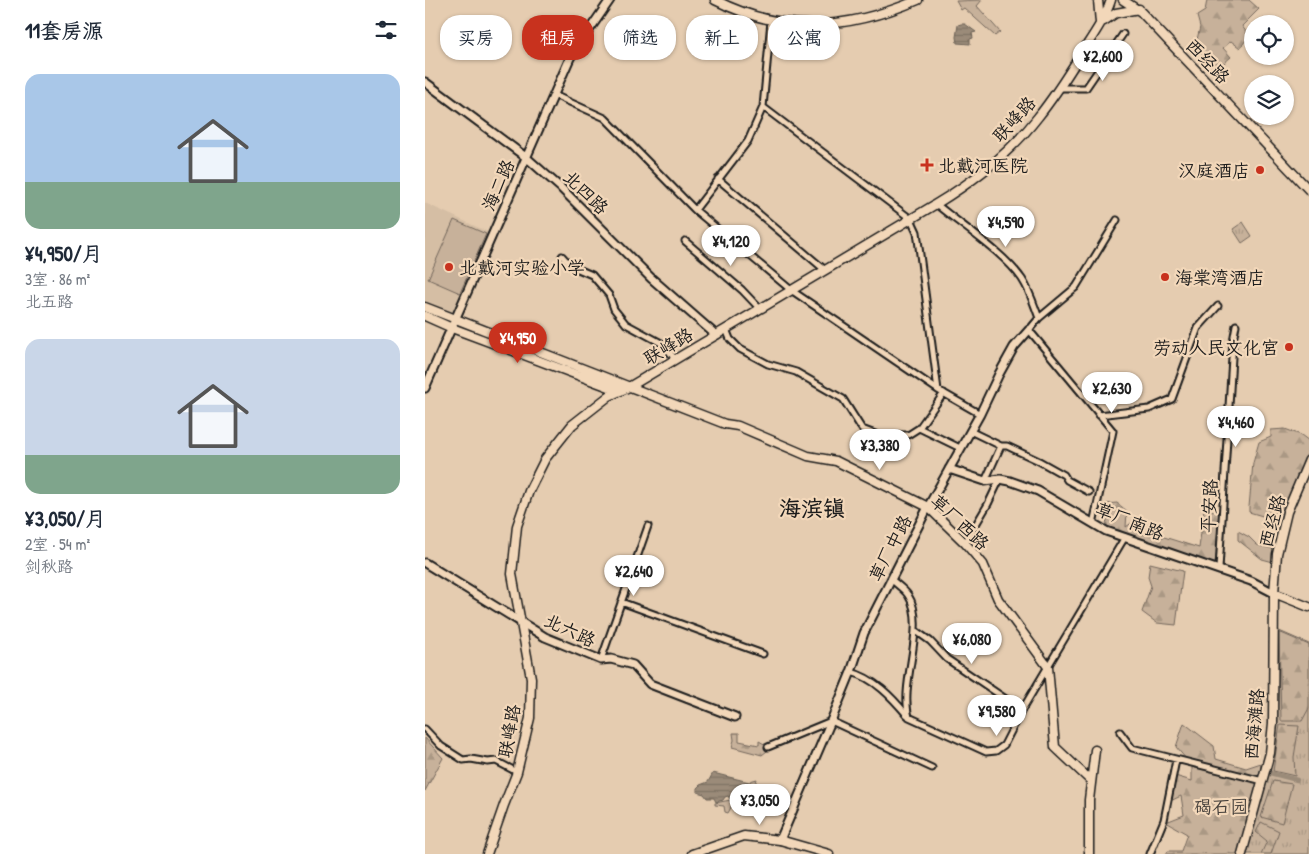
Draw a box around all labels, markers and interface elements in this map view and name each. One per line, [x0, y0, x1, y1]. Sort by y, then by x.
chip: 买房 [440, 15, 512, 60]
chip: 租房 [522, 15, 594, 60]
chip: 筛选 [604, 15, 676, 60]
chip: 新上 [686, 15, 758, 60]
chip: 公寓 [768, 15, 840, 60]
map controls [1244, 15, 1294, 125]
button: locate [1244, 15, 1294, 65]
text: 11套房源 [25, 16, 103, 45]
icon: filters [372, 16, 400, 44]
street label: 西经路 [1180, 33, 1236, 89]
pin: ¥2,600 [1062, 39, 1144, 82]
text: ¥2,600 [1084, 45, 1122, 67]
button: layers [1244, 75, 1294, 125]
street label: 联峰路 [987, 91, 1041, 147]
icon: home [168, 106, 258, 196]
place label: 北戴河医院 [938, 153, 1028, 178]
street label: 海二路 [476, 155, 520, 215]
marker: 北戴河医院 [920, 158, 934, 172]
place label: 汉庭酒店 [1178, 158, 1250, 183]
street label: 北四路 [558, 164, 614, 220]
marker: 汉庭酒店 [1254, 164, 1266, 176]
pin: ¥4,590 [965, 206, 1047, 248]
text: ¥4,590 [988, 211, 1024, 233]
pin: ¥4,120 [690, 224, 772, 267]
text: ¥4,120 [712, 230, 750, 252]
text: ¥4,950/月 [25, 239, 103, 268]
place label: 北戴河实验小学 [459, 255, 585, 280]
marker: 北戴河实验小学 [443, 261, 455, 273]
place label: 海棠湾酒店 [1175, 265, 1265, 290]
text: 3室 · 86 m² [25, 268, 90, 290]
marker: 海棠湾酒店 [1159, 271, 1171, 283]
text: 北五路 [25, 290, 73, 312]
street label: 联峰路 [638, 321, 698, 371]
pin: ¥4,950 [477, 322, 559, 364]
text: ¥4,950 [500, 327, 536, 349]
place label: 劳动人民文化宫 [1153, 335, 1279, 360]
marker: 劳动人民文化宫 [1283, 341, 1295, 353]
icon: home [168, 371, 258, 461]
pin: ¥2,630 [1071, 372, 1153, 414]
text: ¥2,630 [1093, 377, 1131, 399]
pin: ¥4,460 [1195, 406, 1277, 448]
text: ¥4,460 [1218, 411, 1254, 433]
pin: ¥3,380 [839, 428, 921, 471]
text: ¥3,380 [860, 434, 900, 456]
street label: 平安路 [1195, 478, 1223, 534]
street label: 草厂西路 [925, 488, 995, 556]
street label: 西经路 [1253, 492, 1291, 550]
district label: 海滨镇 [779, 493, 845, 523]
street label: 草厂南路 [1092, 496, 1168, 546]
text: ¥3,050/月 [25, 504, 106, 533]
street label: 草厂中路 [863, 510, 917, 586]
text: 2室 · 54 m² [25, 533, 90, 555]
pin: ¥2,640 [593, 554, 675, 597]
text: 剑秋路 [25, 555, 73, 577]
text: ¥2,640 [615, 560, 653, 582]
street label: 北六路 [540, 607, 600, 653]
pin: ¥6,080 [931, 622, 1013, 665]
text: ¥6,080 [953, 628, 991, 650]
street label: 西海滩路 [1238, 687, 1270, 761]
pin: ¥9,580 [956, 694, 1038, 737]
text: ¥9,580 [978, 700, 1016, 722]
street label: 联峰路 [492, 702, 526, 760]
pin: ¥3,050 [719, 784, 801, 826]
text: ¥3,050 [741, 789, 779, 811]
park label: 碣石园 [1194, 794, 1248, 819]

